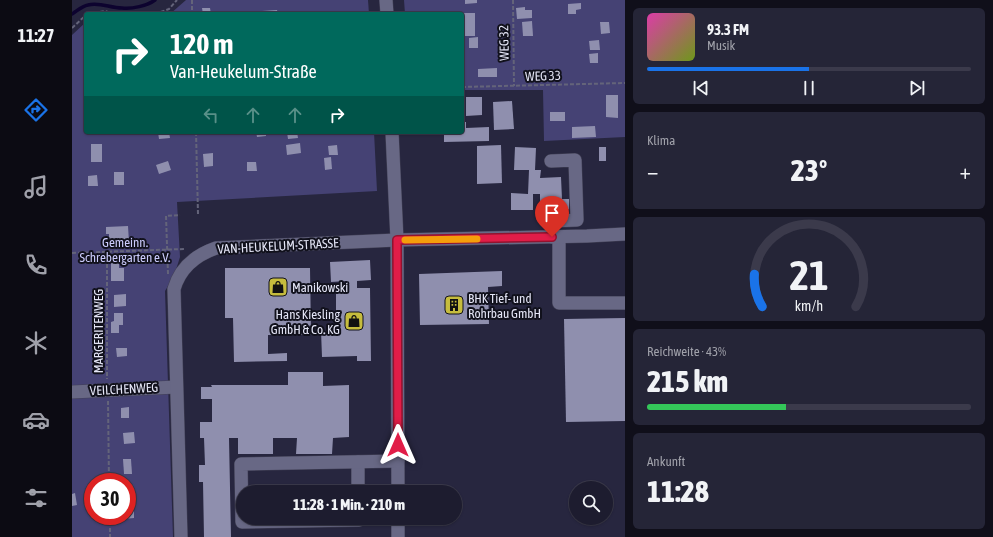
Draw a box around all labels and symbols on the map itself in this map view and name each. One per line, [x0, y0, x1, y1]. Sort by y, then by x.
street label: WEG 32 [496, 25, 512, 61]
street label: WEG 33 [525, 68, 561, 84]
pin [535, 196, 569, 237]
park label: Gemeinn. Schrebergarten e.V. [80, 235, 170, 265]
street label: VAN-HEUKELUM-STRASSE [217, 235, 339, 257]
shop icon: Manikowski [267, 276, 289, 298]
place label: Manikowski [292, 280, 348, 295]
street label: MARGERITENWEG [91, 289, 106, 373]
place label: BHK Tief- und Rohrbau GmbH [468, 291, 541, 321]
building icon: BHK Tief- und Rohrbau GmbH [443, 294, 465, 316]
place label: Hans Kiesling GmbH & Co. KG [271, 307, 340, 337]
shop icon: Hans Kiesling GmbH & Co. KG [343, 310, 365, 332]
street label: VEILCHENWEG [89, 380, 159, 398]
position arrow [377, 424, 419, 466]
speed limit sign: 30 [84, 473, 136, 525]

